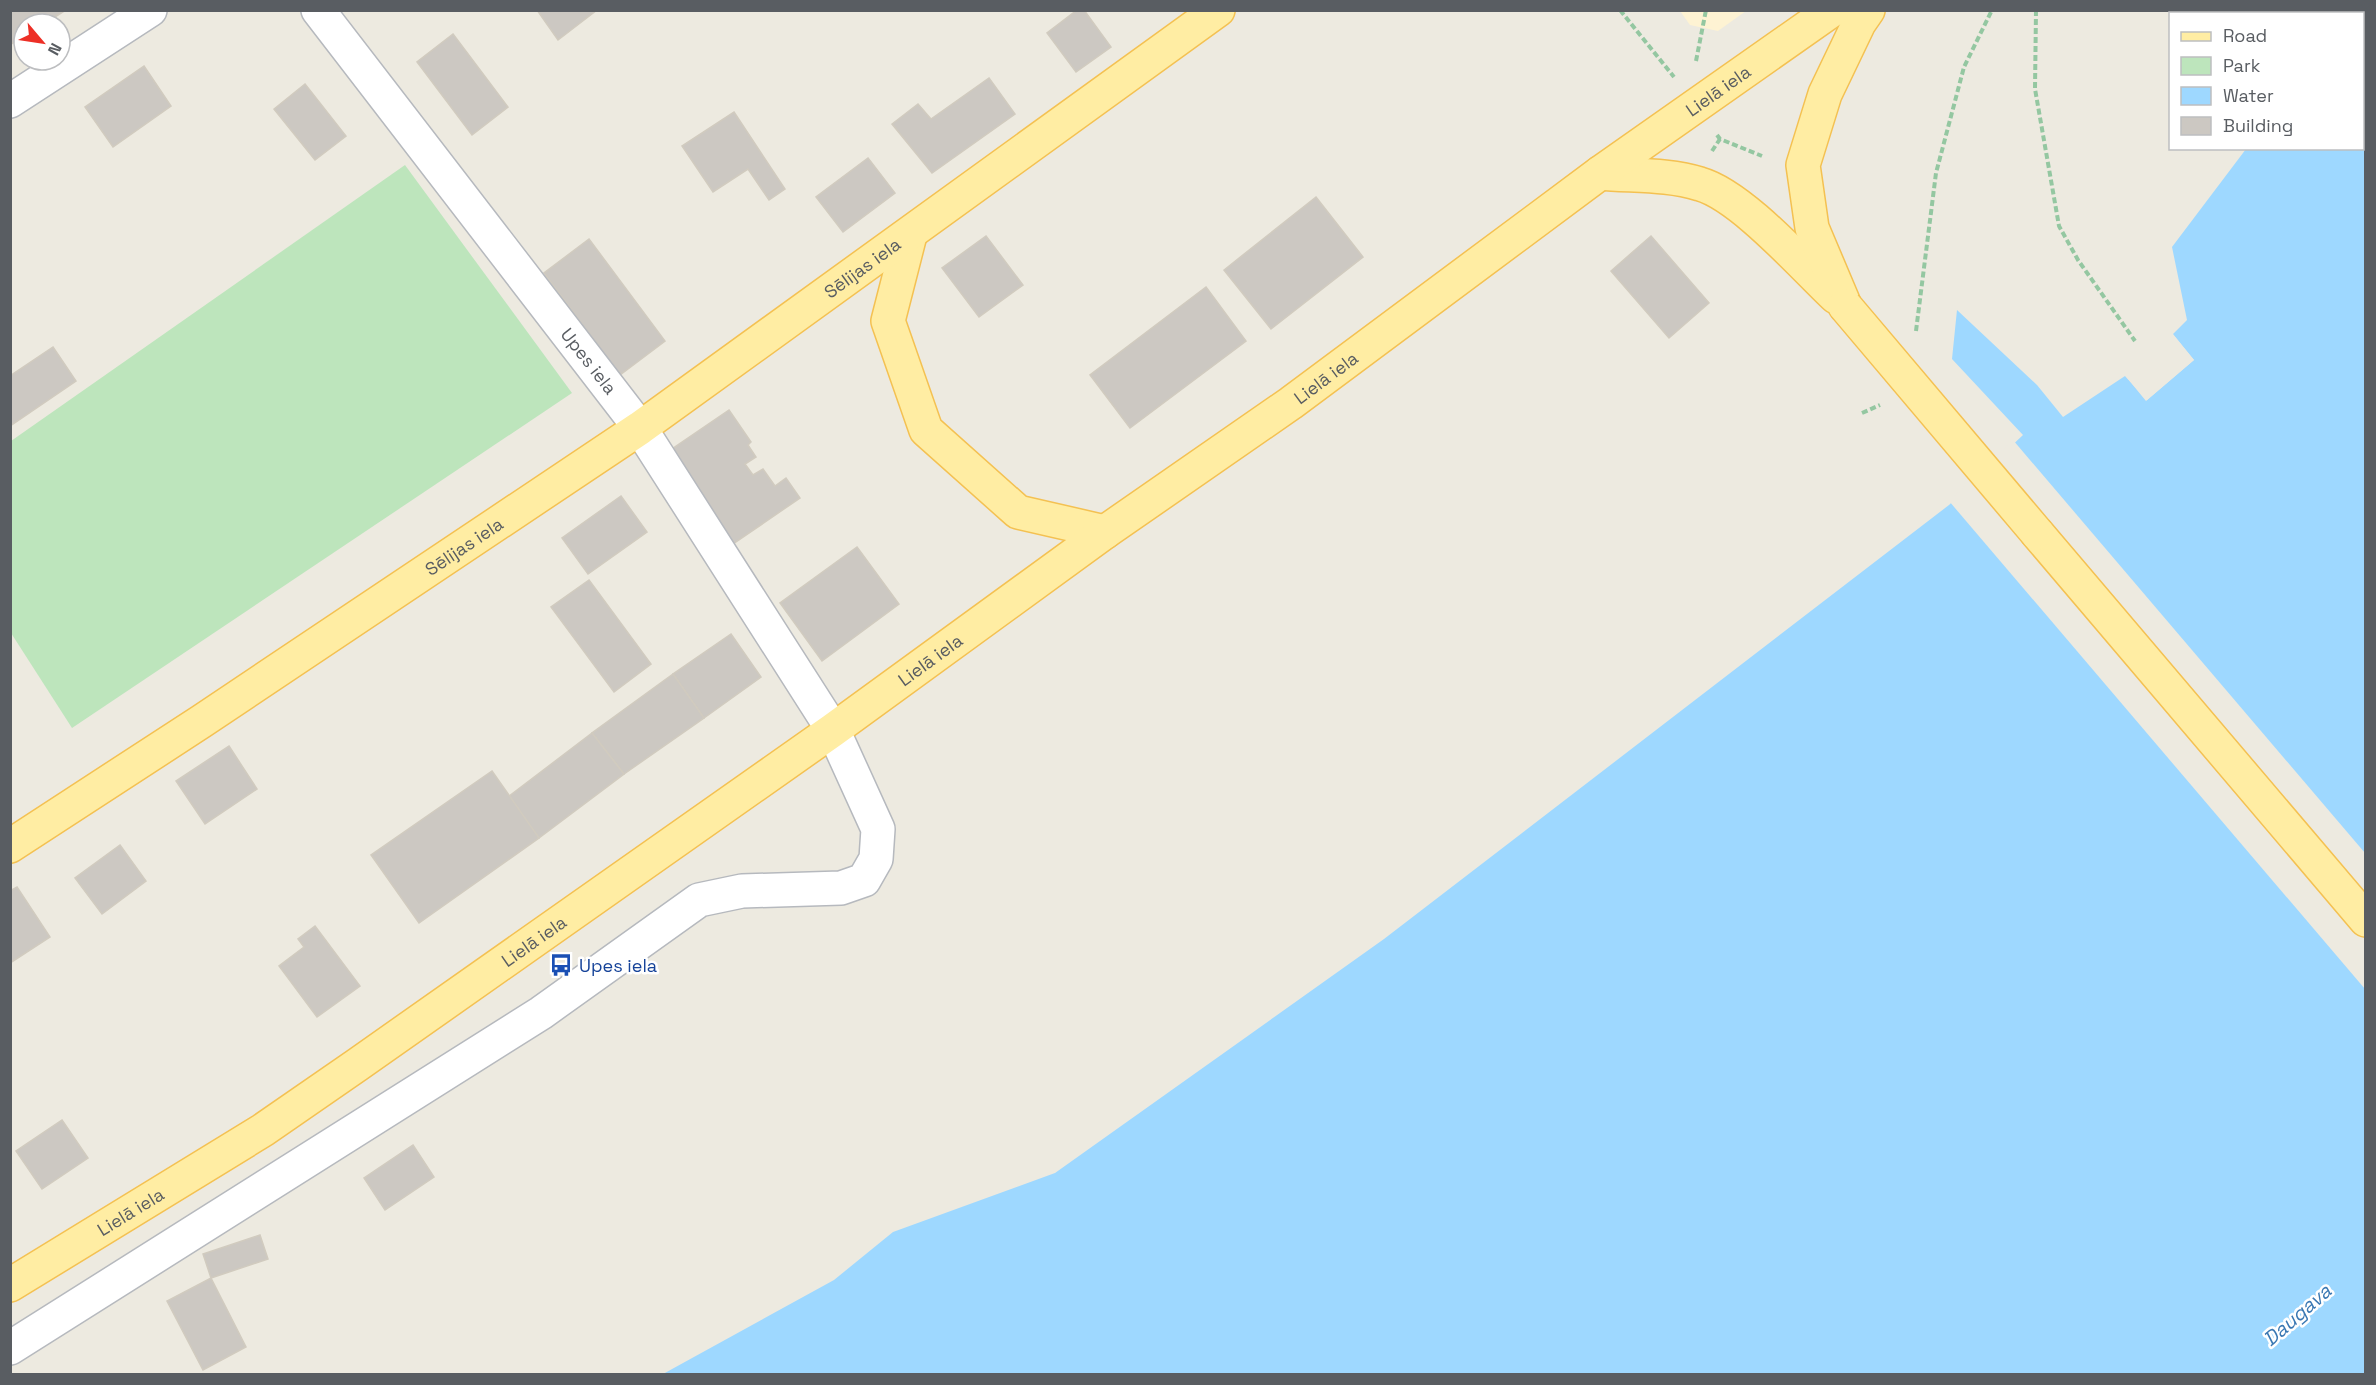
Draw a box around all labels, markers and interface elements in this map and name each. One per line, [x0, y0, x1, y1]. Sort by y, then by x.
north arrow [12, 12, 72, 72]
legend [2169, 12, 2364, 150]
text: Road [2223, 24, 2267, 47]
text: N [43, 39, 66, 59]
text: Park [2223, 54, 2261, 77]
street label: Lielā iela [1681, 60, 1755, 121]
text: Water [2223, 84, 2274, 107]
text: Building [2223, 114, 2293, 137]
street label: Sēlijas iela [819, 232, 905, 303]
street label: Upes iela [556, 323, 622, 399]
street label: Lielā iela [1289, 346, 1362, 409]
street label: Sēlijas iela [420, 512, 507, 580]
street label: Lielā iela [893, 628, 967, 691]
street label: Lielā iela [497, 910, 571, 971]
bus stop icon: Upes iela [548, 952, 574, 978]
place label: Upes iela [579, 954, 657, 977]
street label: Lielā iela [93, 1182, 168, 1241]
water label: Daugava [2257, 1278, 2337, 1352]

